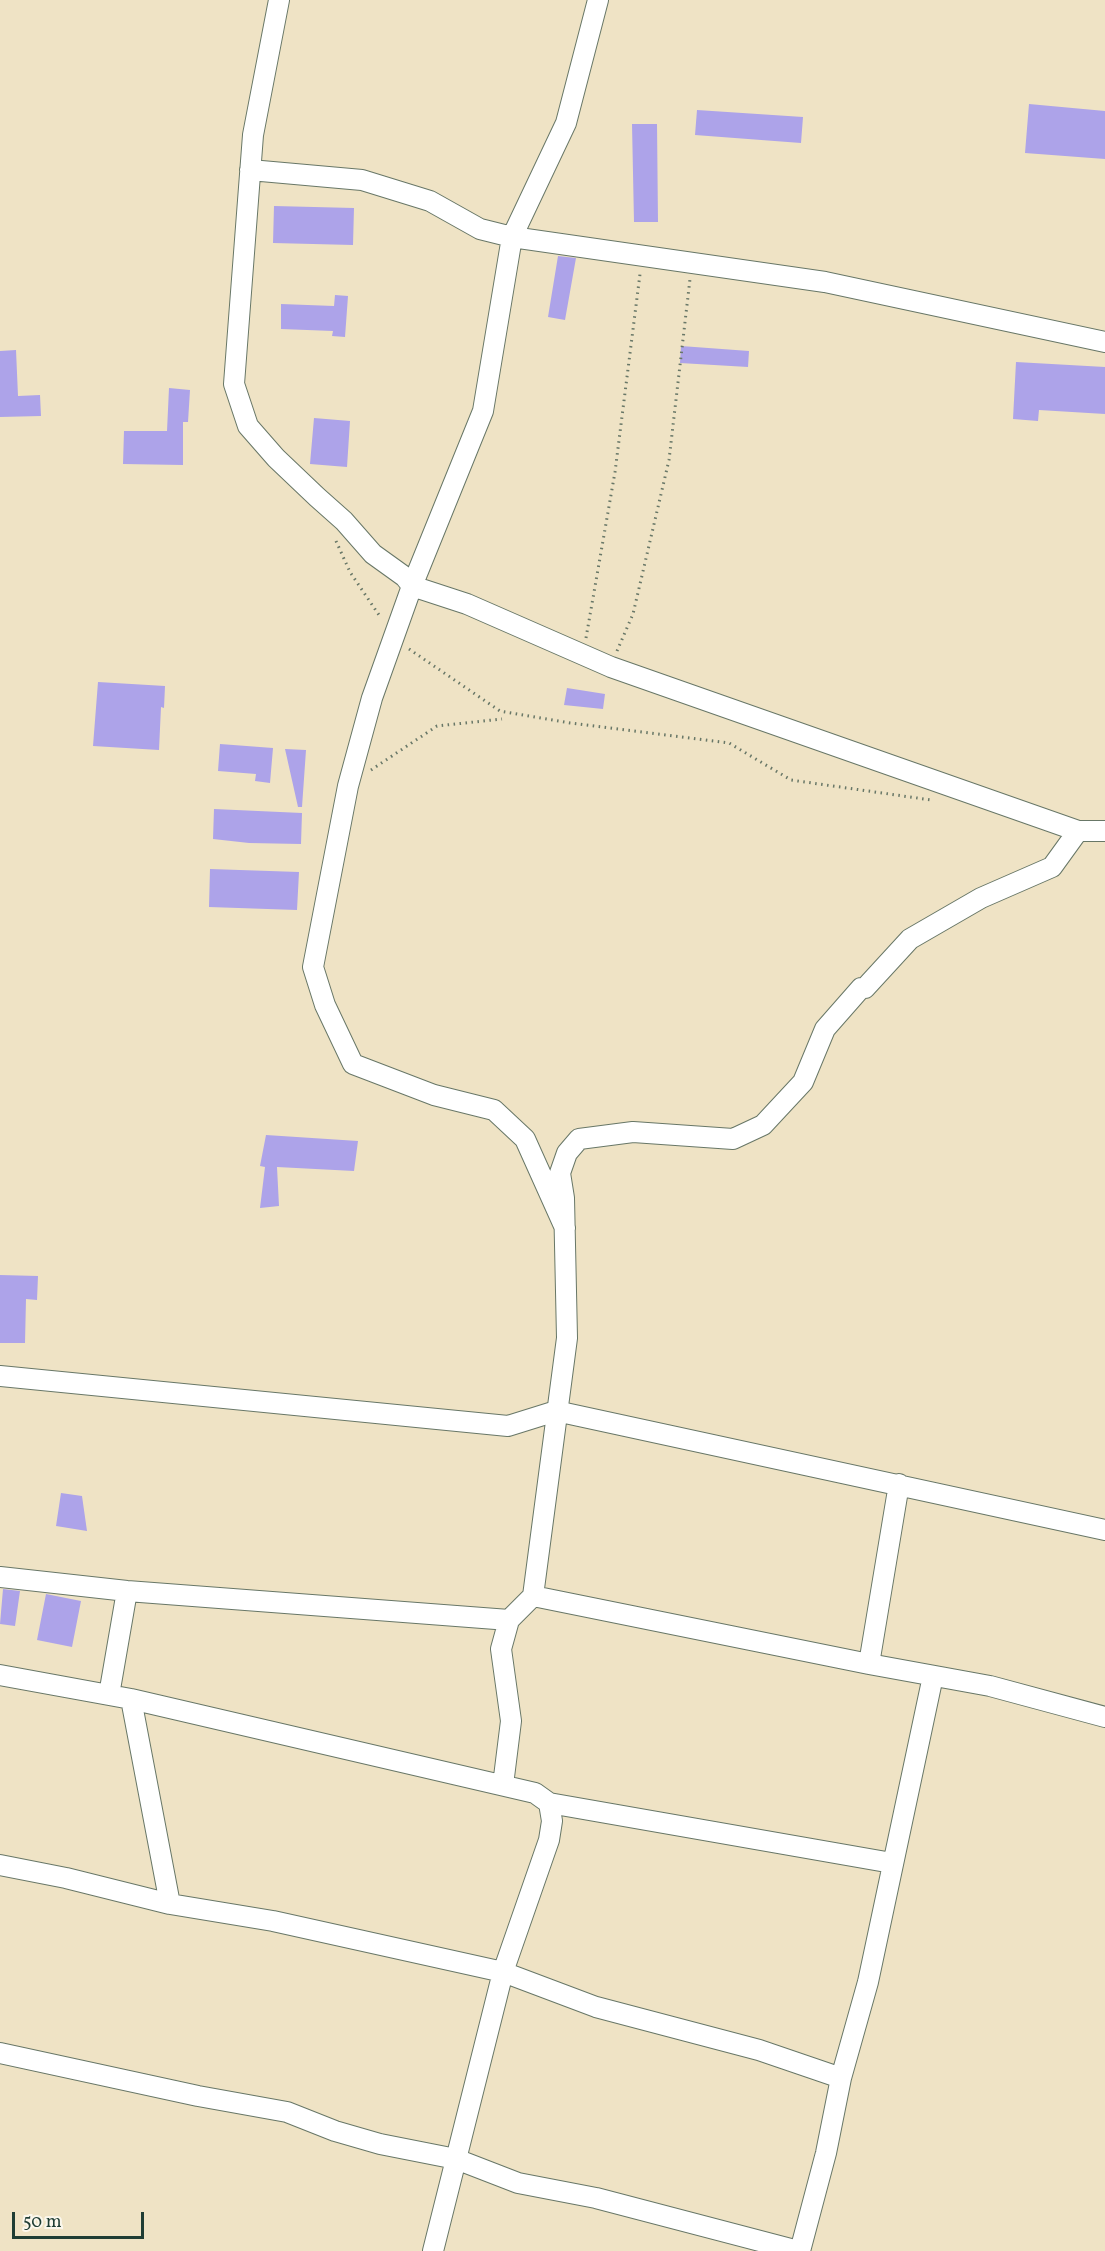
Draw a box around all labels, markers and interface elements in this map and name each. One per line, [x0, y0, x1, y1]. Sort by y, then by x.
scale bar [15, 2200, 147, 2238]
text: 50 m [23, 2210, 62, 2235]

